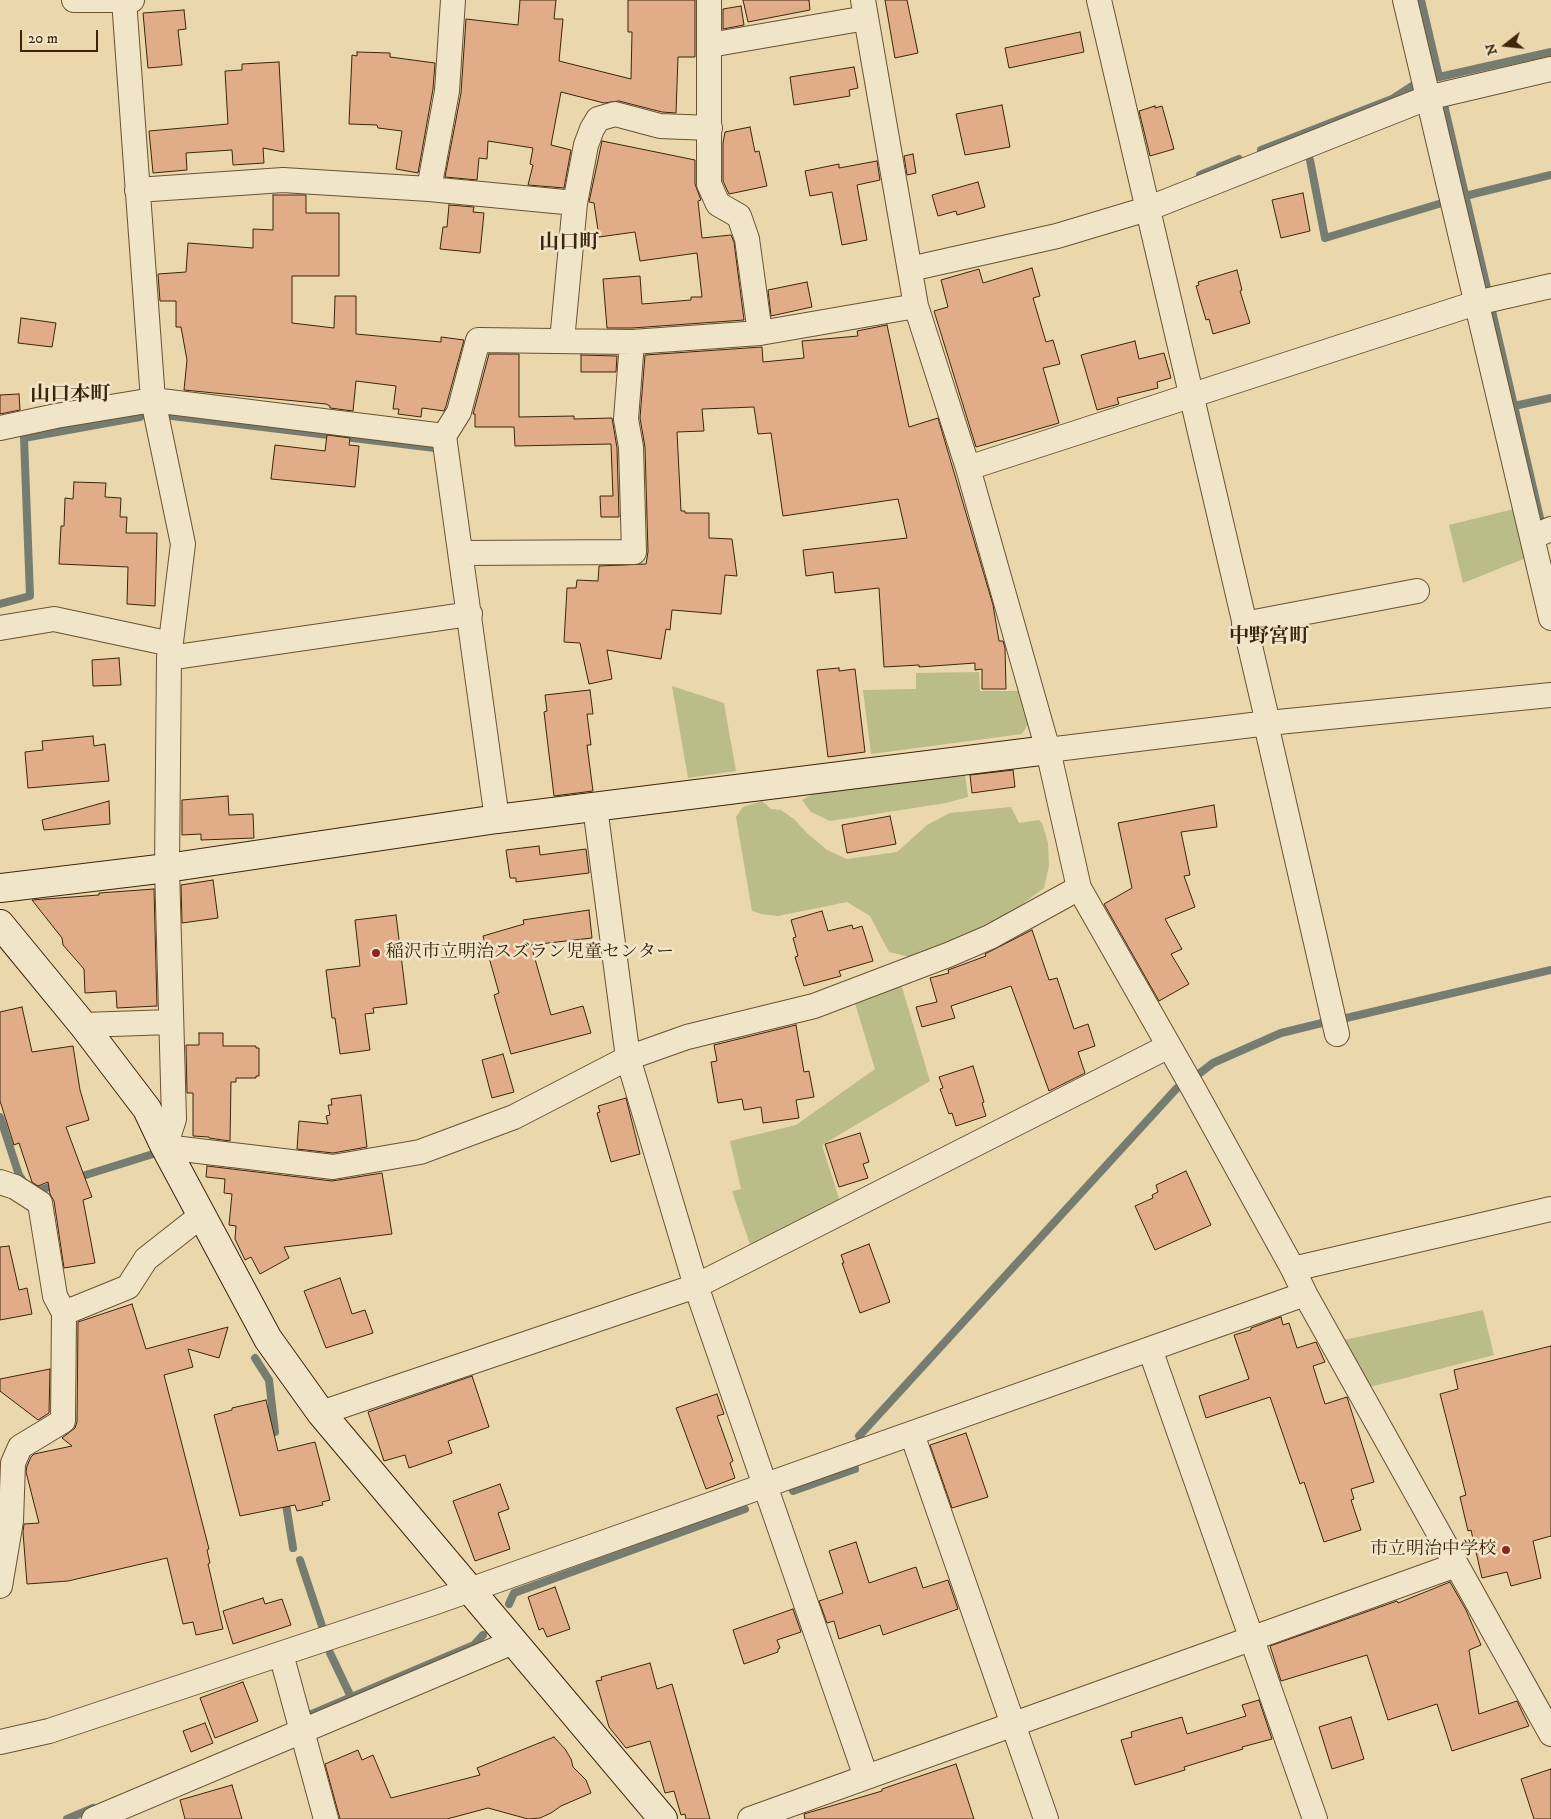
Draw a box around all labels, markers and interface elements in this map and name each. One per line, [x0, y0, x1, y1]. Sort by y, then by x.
scale bar [22, 20, 100, 52]
north arrow [1481, 20, 1531, 70]
text: 20 m [28, 29, 58, 48]
text: N [1481, 41, 1502, 57]
district label: 山口町 [539, 232, 599, 256]
district label: 山口本町 [30, 384, 110, 408]
district label: 中野宮町 [1229, 626, 1309, 650]
place label: 稲沢市立明治スズラン児童センター [386, 942, 674, 964]
marker: 稲沢市立明治スズラン児童センター [370, 947, 382, 959]
place label: 市立明治中学校 [1370, 1539, 1496, 1561]
marker: 市立明治中学校 [1500, 1544, 1512, 1556]

